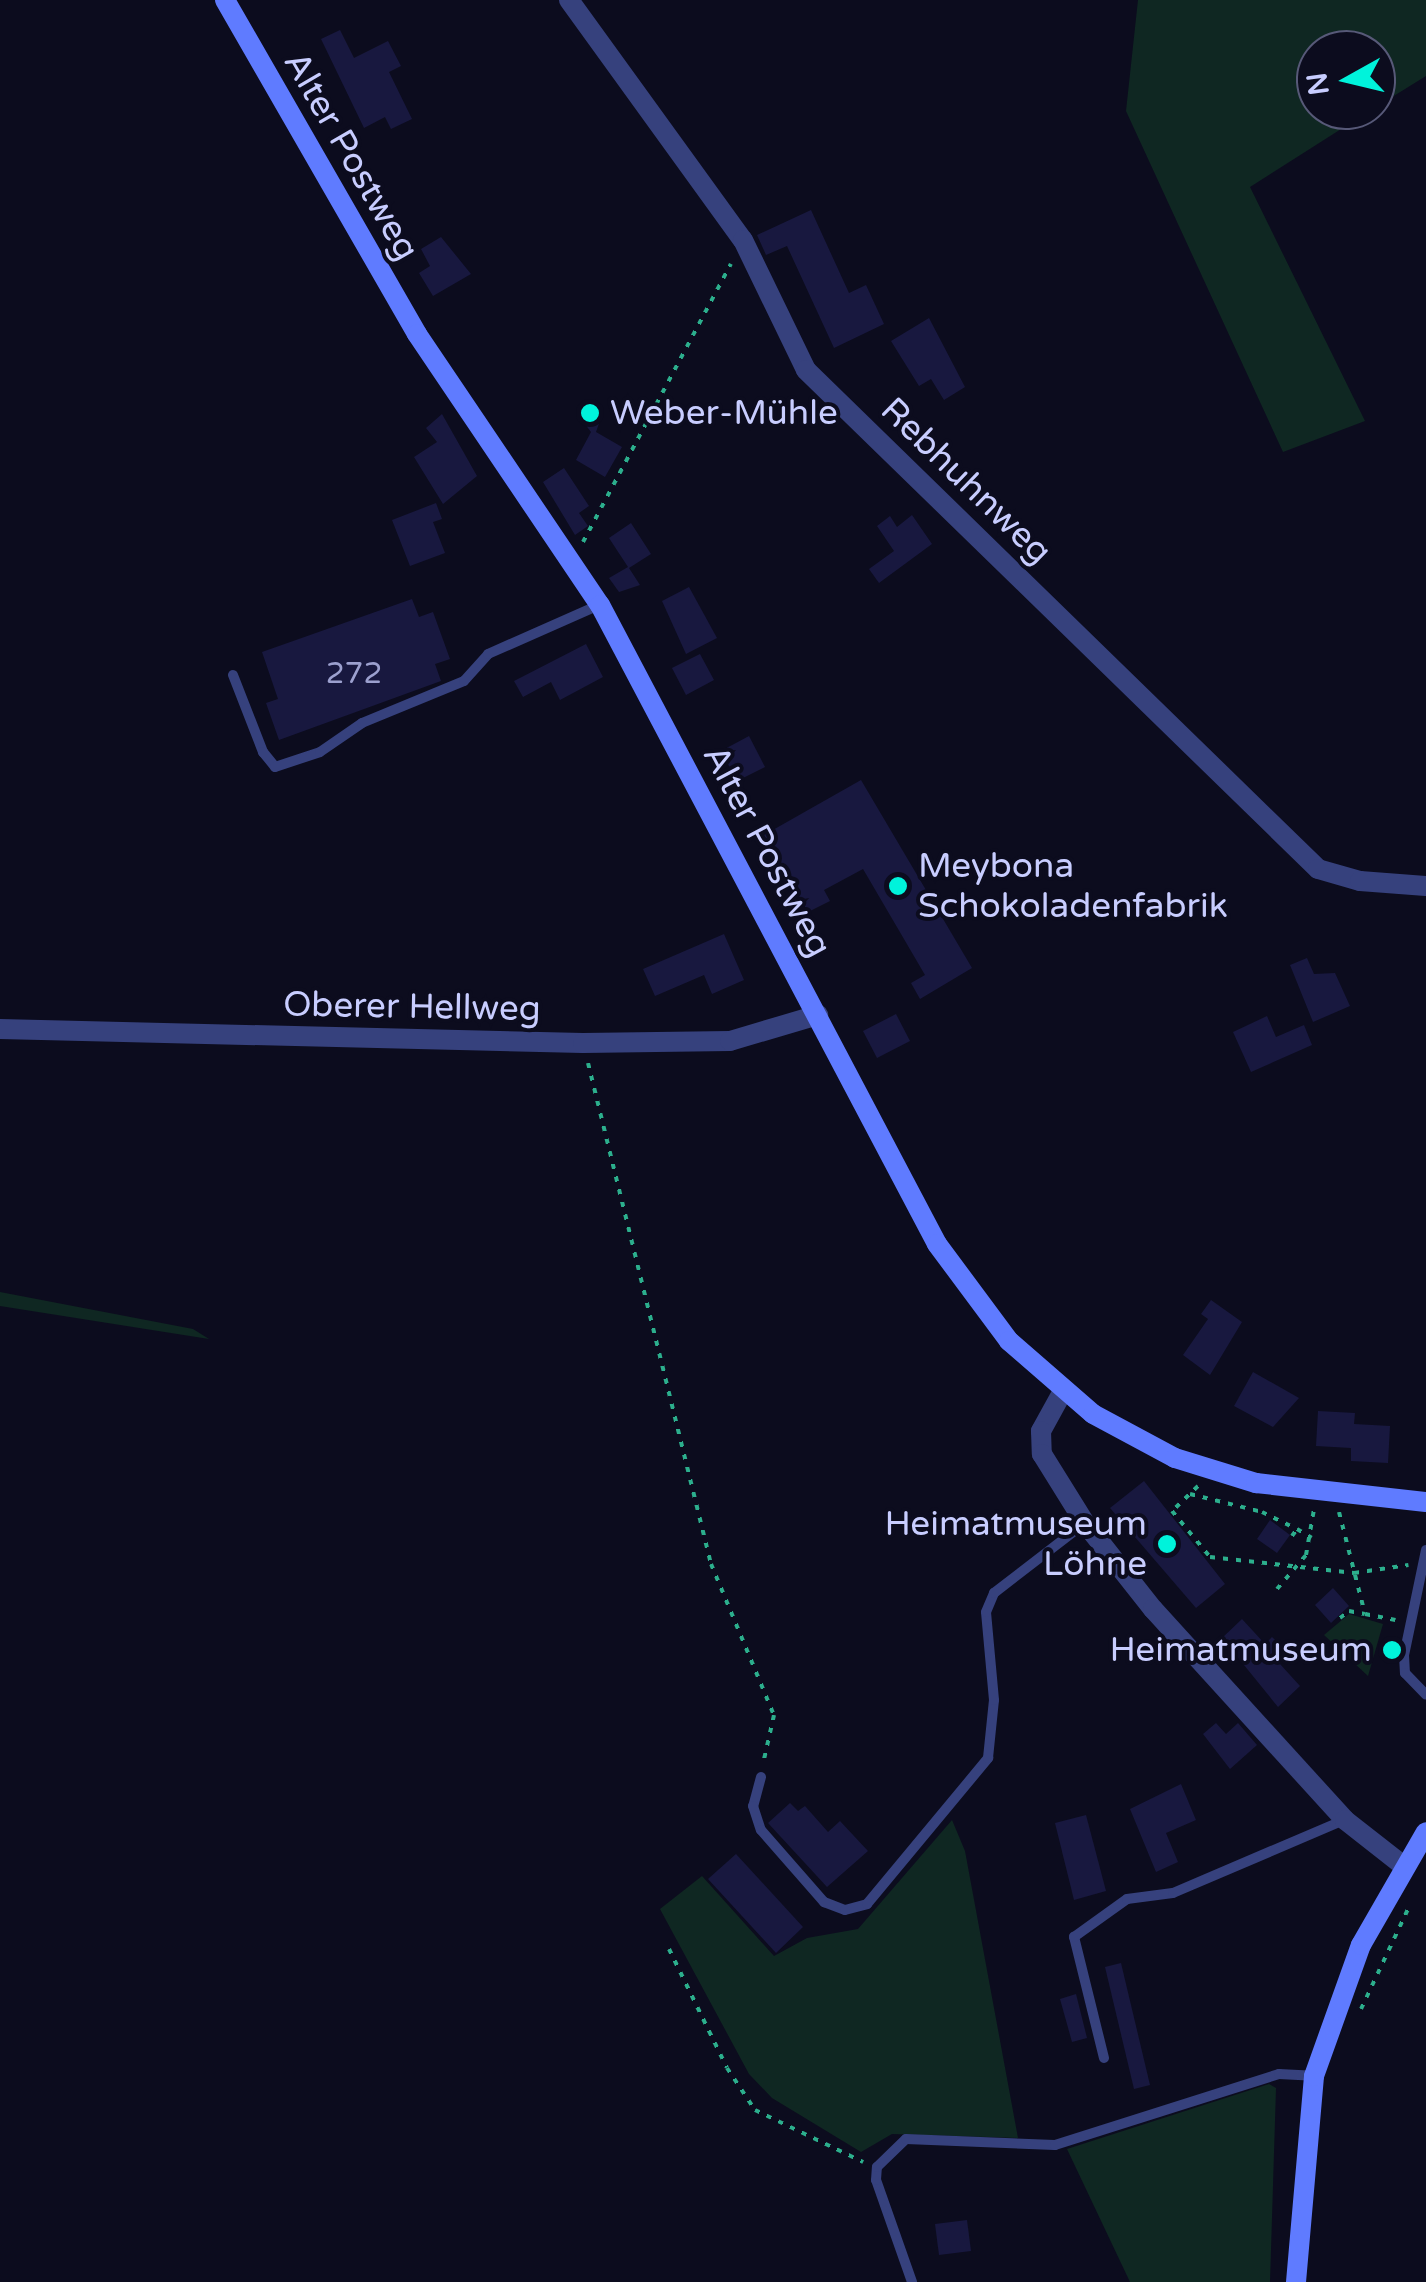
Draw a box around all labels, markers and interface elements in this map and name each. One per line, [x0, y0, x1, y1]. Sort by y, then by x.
north arrow [1296, 30, 1396, 130]
street label: Alter Postweg [274, 44, 428, 268]
text: N [1300, 70, 1337, 97]
street label: Rebhuhnweg [872, 389, 1060, 573]
place label: Weber-Mühle [610, 392, 838, 434]
marker: Weber-Mühle [579, 402, 601, 424]
house number: 272 [326, 656, 382, 692]
street label: Alter Postweg [694, 738, 840, 964]
place label: Meybona Schokoladenfabrik [918, 845, 1228, 927]
marker: Meybona Schokoladenfabrik [887, 875, 909, 897]
street label: Oberer Hellweg [283, 984, 541, 1030]
place label: Heimatmuseum Löhne [884, 1503, 1147, 1585]
marker: Heimatmuseum Löhne [1156, 1533, 1178, 1555]
place label: Heimatmuseum [1109, 1629, 1372, 1671]
marker: Heimatmuseum [1381, 1639, 1403, 1661]

